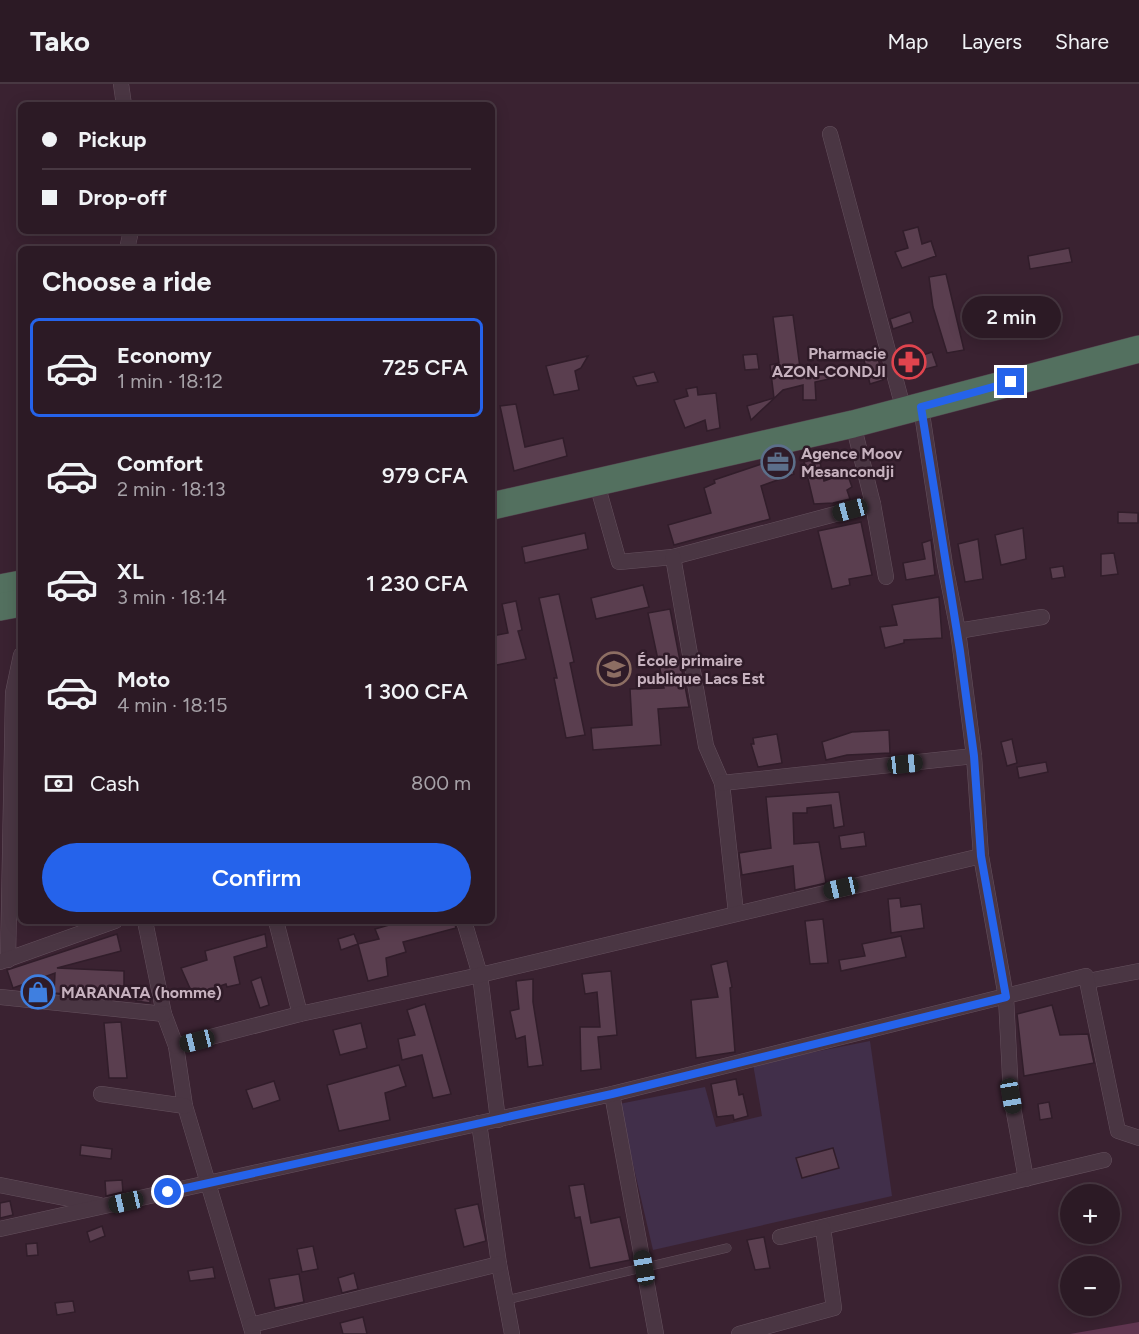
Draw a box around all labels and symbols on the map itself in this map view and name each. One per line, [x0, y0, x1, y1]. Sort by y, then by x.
callout: 2 min [962, 295, 1060, 337]
place label: Pharmacie AZON-CONDJI [772, 344, 886, 381]
pharmacy icon: Pharmacie AZON-CONDJI [891, 344, 927, 380]
route end [997, 368, 1024, 395]
office icon: Agence Moov Mesancondji [760, 444, 796, 480]
place label: Agence Moov Mesancondji [801, 444, 902, 481]
car [830, 497, 870, 523]
school or university icon: École primaire publique Lacs Est [596, 651, 632, 687]
place label: École primaire publique Lacs Est [637, 651, 765, 688]
car [886, 753, 924, 775]
car [821, 875, 861, 901]
shop icon: MARANATA (homme) [20, 974, 56, 1010]
place label: MARANATA (homme) [61, 983, 222, 1002]
car [177, 1028, 217, 1054]
car [999, 1077, 1023, 1115]
route start [154, 1178, 181, 1205]
car [106, 1189, 146, 1215]
car [632, 1249, 656, 1287]

